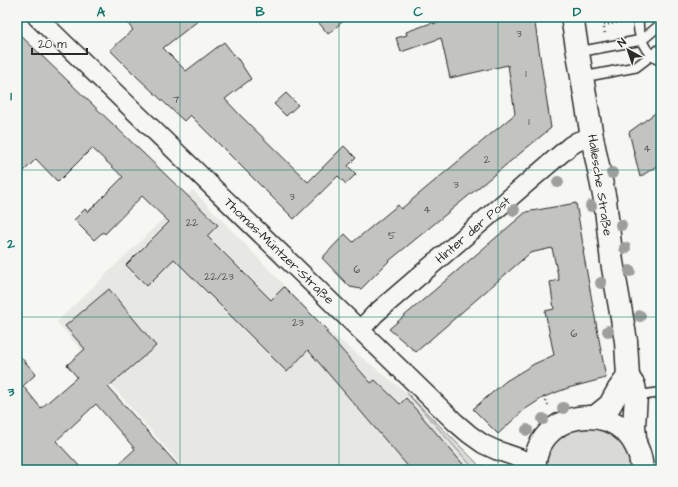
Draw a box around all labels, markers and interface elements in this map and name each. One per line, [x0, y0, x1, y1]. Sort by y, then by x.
text: A [97, 3, 106, 21]
text: B [255, 3, 265, 21]
text: C [413, 3, 423, 21]
text: D [573, 3, 582, 21]
house number: 3 [516, 26, 522, 41]
scale bar [32, 30, 87, 56]
north arrow [608, 30, 648, 70]
text: N [614, 35, 629, 51]
text: 20 m [38, 36, 67, 53]
house number: 1 [525, 66, 527, 81]
text: 1 [10, 87, 12, 105]
house number: 7 [173, 92, 180, 107]
house number: 1 [528, 114, 530, 129]
street label: Hallesche Straße [583, 133, 617, 237]
house number: 4 [643, 141, 651, 156]
house number: 2 [484, 152, 491, 167]
house number: 3 [453, 177, 459, 192]
house number: 3 [289, 189, 295, 204]
street label: Hinter der Post [431, 192, 515, 268]
street label: Thomas-Müntzer-Straße [220, 194, 338, 308]
house number: 4 [423, 202, 431, 217]
house number: 22 [186, 215, 199, 230]
house number: 5 [388, 228, 396, 243]
text: 2 [6, 235, 15, 253]
house number: 6 [354, 262, 361, 277]
house number: 22/23 [204, 269, 234, 284]
house number: 23 [292, 315, 304, 330]
house number: 6 [571, 326, 578, 341]
text: 3 [7, 383, 15, 401]

